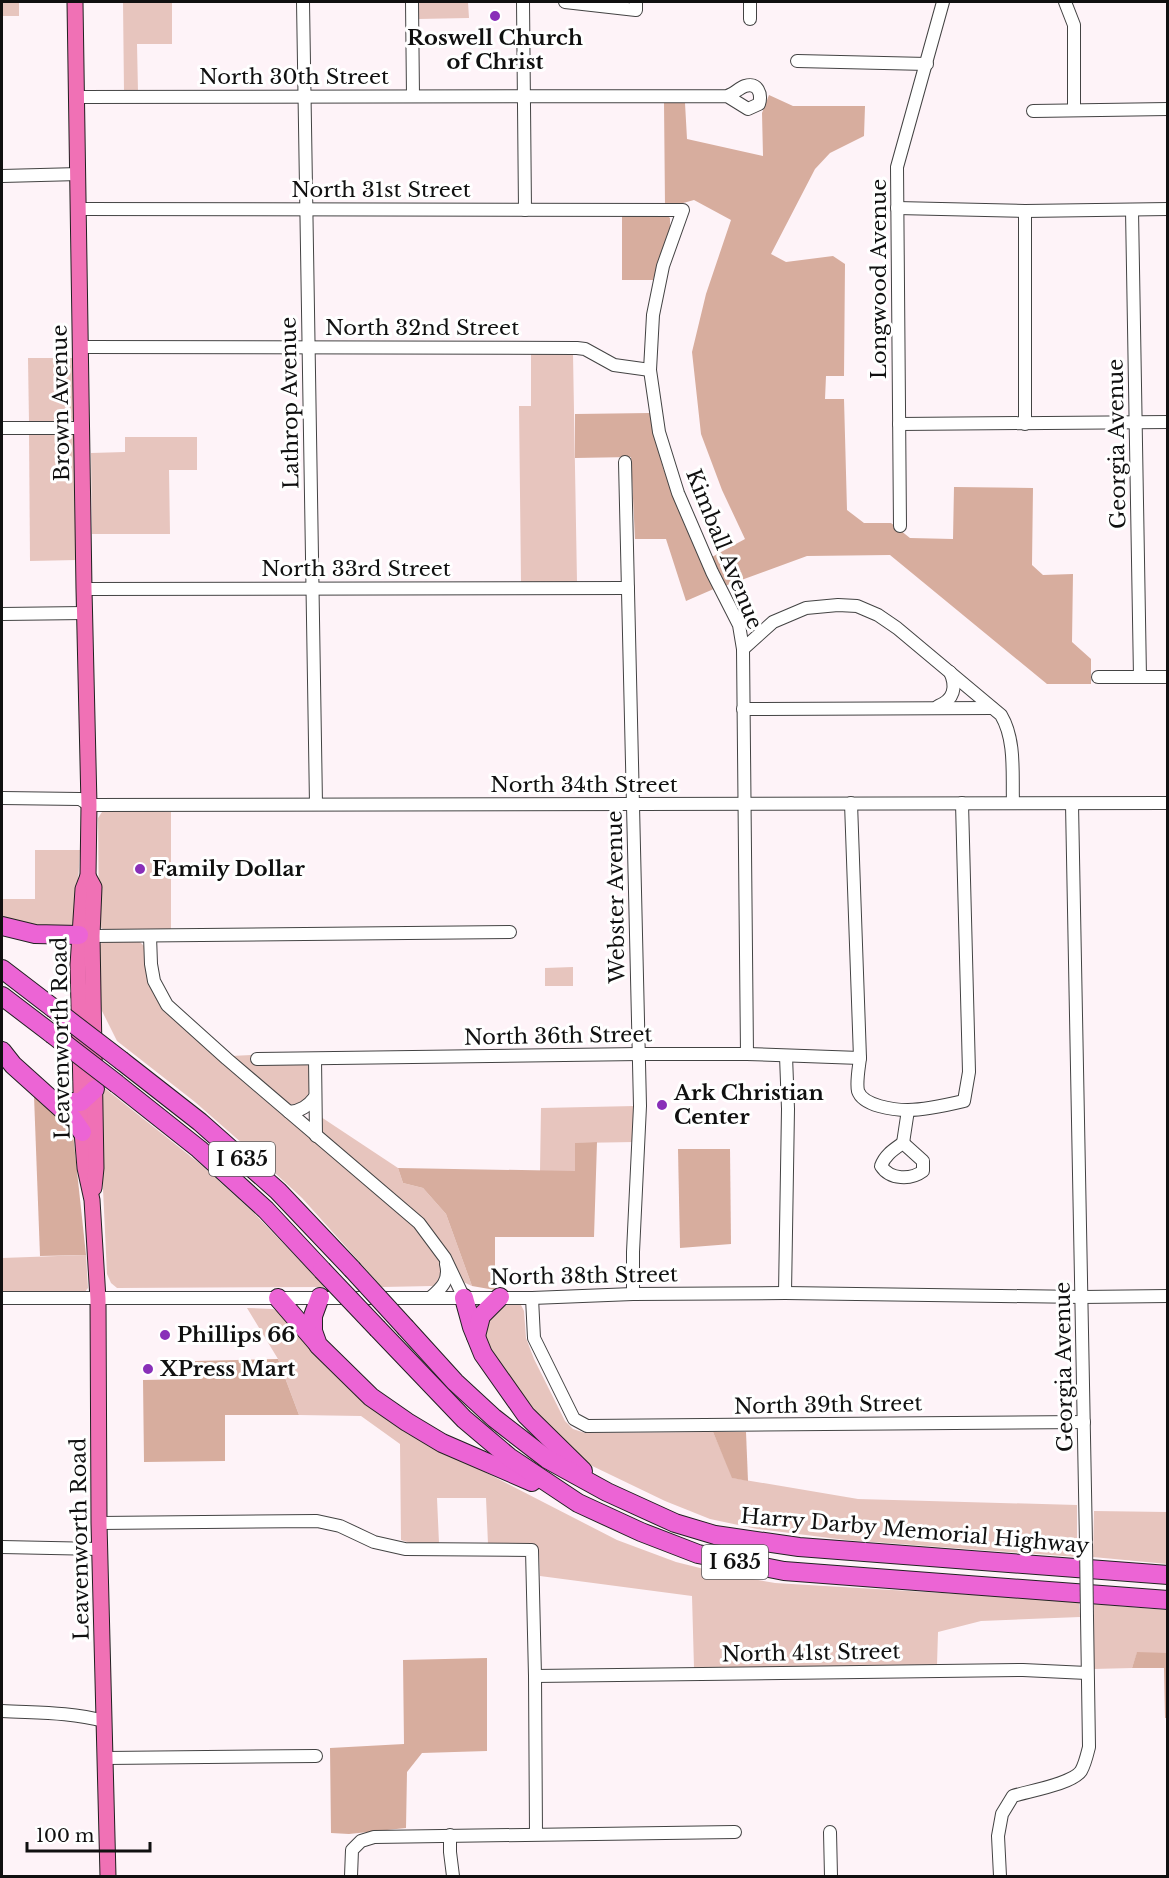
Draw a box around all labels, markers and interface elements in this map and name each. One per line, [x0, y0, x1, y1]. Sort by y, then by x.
marker: Roswell Church of Christ [488, 9, 502, 23]
place label: Roswell Church of Christ [407, 25, 583, 75]
street label: North 30th Street [199, 64, 389, 90]
street label: North 31st Street [291, 177, 471, 203]
street label: Longwood Avenue [866, 179, 892, 379]
street label: North 32nd Street [325, 315, 519, 341]
street label: Lathrop Avenue [275, 317, 305, 489]
street label: Brown Avenue [47, 324, 75, 482]
street label: Georgia Avenue [1103, 359, 1131, 529]
street label: Kimball Avenue [680, 465, 768, 633]
street label: North 33rd Street [261, 556, 451, 582]
street label: North 34th Street [490, 772, 678, 798]
street label: Webster Avenue [601, 810, 631, 985]
place label: Family Dollar [152, 856, 306, 882]
marker: Family Dollar [133, 862, 147, 876]
street label: Leavenworth Road [46, 937, 76, 1139]
street label: North 36th Street [464, 1021, 653, 1051]
place label: Ark Christian Center [673, 1080, 824, 1130]
marker: Ark Christian Center [655, 1098, 669, 1112]
road number: I 635 [209, 1142, 275, 1176]
street label: North 38th Street [490, 1261, 678, 1291]
street label: Georgia Avenue [1050, 1282, 1078, 1452]
place label: Phillips 66 [177, 1322, 295, 1348]
marker: Phillips 66 [158, 1328, 172, 1342]
place label: XPress Mart [159, 1356, 295, 1382]
marker: XPress Mart [141, 1362, 155, 1376]
street label: North 39th Street [734, 1390, 923, 1420]
street label: Leavenworth Road [65, 1438, 95, 1640]
street label: Harry Darby Memorial Highway [740, 1503, 1091, 1559]
road number: I 635 [702, 1545, 768, 1579]
street label: North 41st Street [721, 1638, 901, 1668]
scale bar [27, 1815, 150, 1853]
text: 100 m [36, 1825, 94, 1847]

